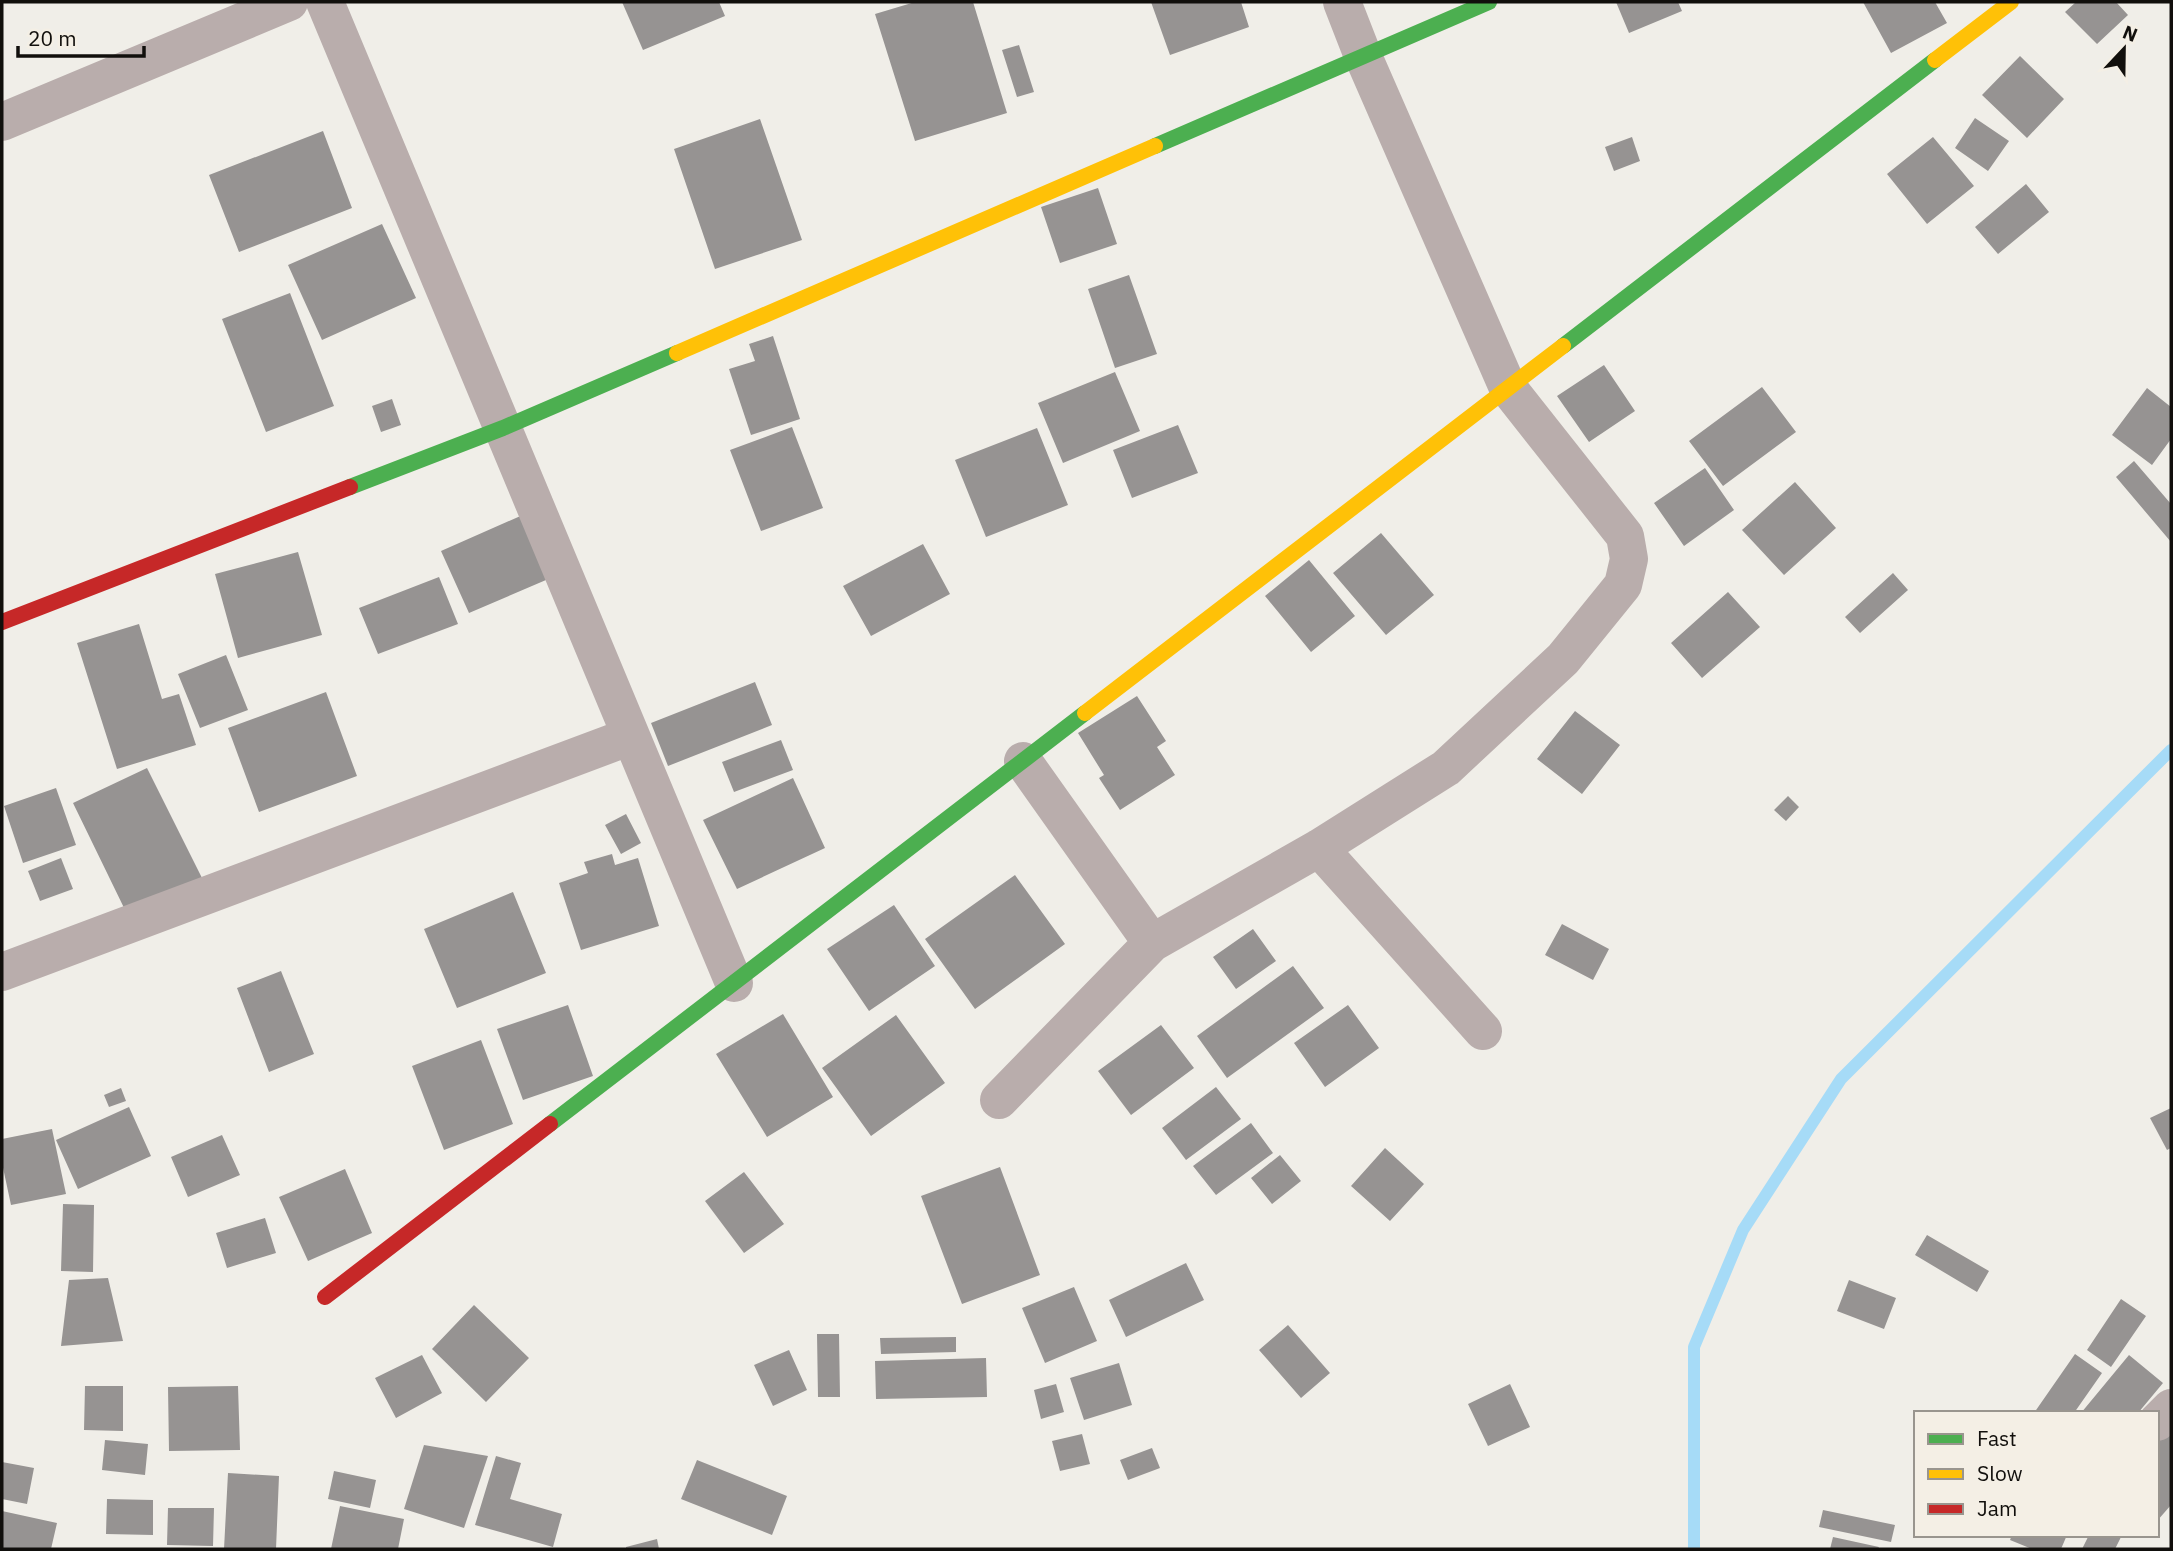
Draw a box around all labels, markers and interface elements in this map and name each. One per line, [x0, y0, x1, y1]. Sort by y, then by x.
scale bar [18, 14, 144, 58]
north arrow [2089, 14, 2159, 84]
text: N [2119, 20, 2141, 47]
text: 20 m [28, 24, 77, 52]
legend [1914, 1411, 2159, 1537]
text: Fast [1977, 1424, 2017, 1452]
text: Slow [1977, 1459, 2023, 1487]
text: Jam [1977, 1494, 2017, 1522]

